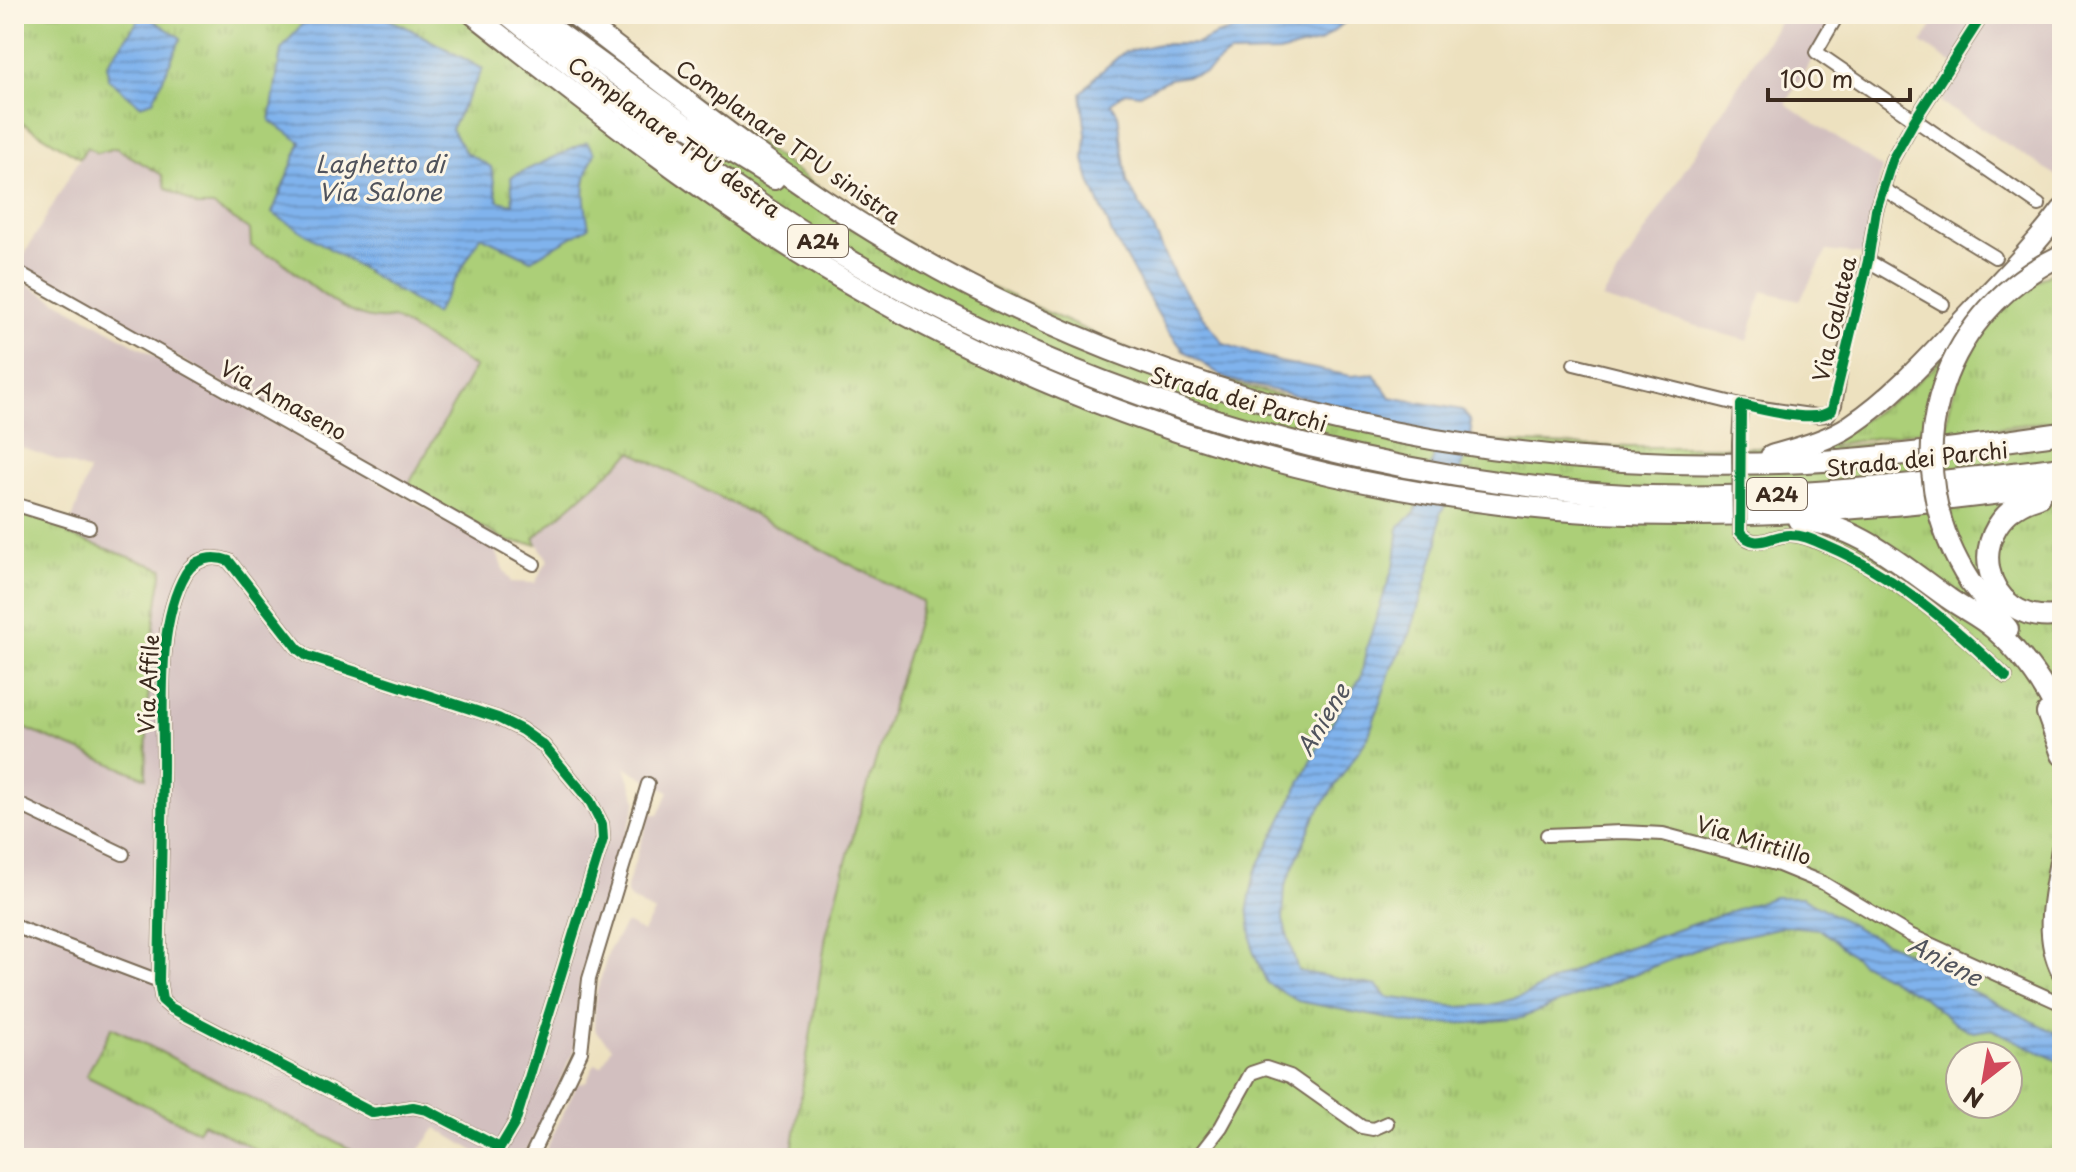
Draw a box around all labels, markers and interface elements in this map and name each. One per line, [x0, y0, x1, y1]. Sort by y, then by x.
street label: Complanare TPU destra [562, 47, 789, 225]
street label: Complanare TPU sinistra [670, 51, 909, 232]
scale bar [1768, 52, 1910, 102]
text: 100 m [1780, 60, 1853, 96]
water label: Laghetto di Via Salone [315, 145, 449, 209]
road number: A24 [788, 225, 848, 257]
street label: Via Galatea [1803, 252, 1864, 385]
street label: Via Amaseno [214, 350, 354, 448]
street label: Strada dei Parchi [1147, 357, 1331, 439]
street label: Strada dei Parchi [1825, 432, 2009, 484]
road number: A24 [1747, 478, 1807, 510]
street label: Via Affile [128, 633, 166, 735]
water label: Aniene [1286, 675, 1358, 762]
street label: Via Mirtillo [1692, 806, 1816, 872]
water label: Aniene [1903, 926, 1990, 995]
north arrow [1944, 1040, 2024, 1120]
text: N [1957, 1080, 1989, 1117]

